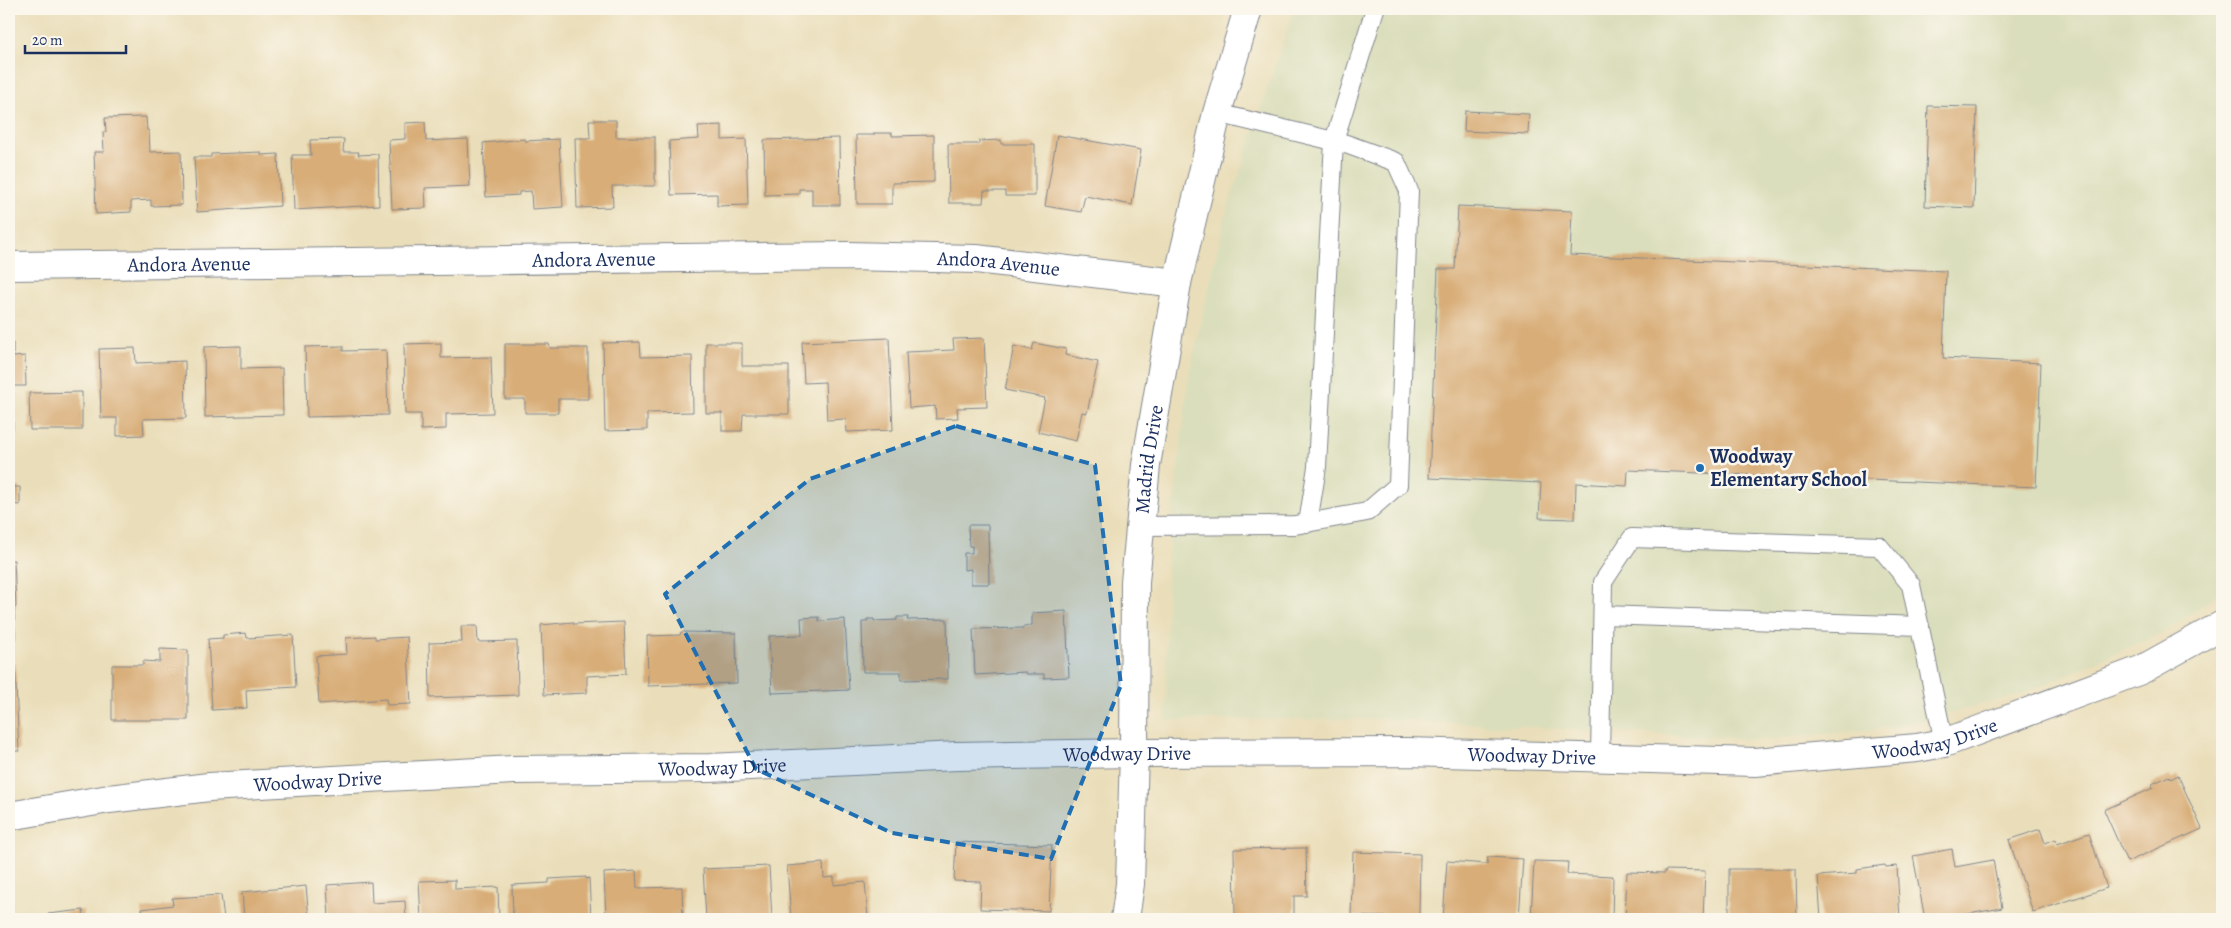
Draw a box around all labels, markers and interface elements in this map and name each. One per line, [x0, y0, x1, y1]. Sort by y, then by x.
scale bar [25, 22, 126, 54]
text: 20 m [32, 30, 63, 50]
street label: Andora Avenue [531, 245, 656, 273]
street label: Andora Avenue [936, 245, 1062, 282]
street label: Andora Avenue [126, 250, 251, 278]
street label: Madrid Drive [1128, 403, 1170, 515]
place label: Woodway Elementary School [1709, 443, 1868, 493]
marker: Woodway Elementary School [1694, 462, 1706, 474]
street label: Woodway Drive [1870, 711, 2001, 765]
street label: Woodway Drive [1062, 739, 1191, 768]
street label: Woodway Drive [1466, 740, 1597, 771]
street label: Woodway Drive [657, 751, 787, 782]
street label: Woodway Drive [252, 764, 383, 798]

